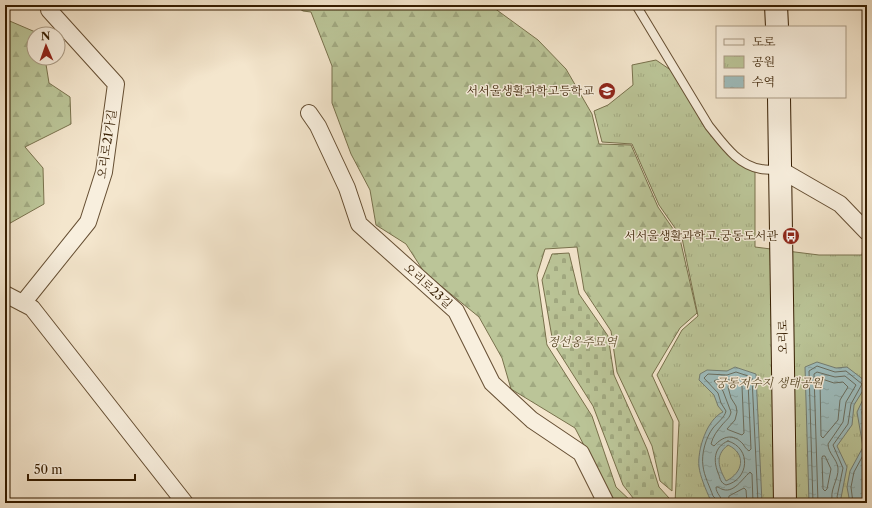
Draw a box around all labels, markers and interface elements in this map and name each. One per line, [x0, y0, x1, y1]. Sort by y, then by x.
north arrow [26, 26, 66, 66]
legend [716, 26, 846, 98]
text: N [41, 29, 51, 43]
text: 도로 [752, 34, 776, 49]
text: 공원 [752, 54, 775, 69]
text: 수역 [752, 74, 775, 89]
school or university icon: 서서울생활과학고등학교 [597, 81, 617, 101]
place label: 서서울생활과학고등학교 [466, 83, 594, 98]
street label: 오리로21가길 [94, 108, 119, 180]
bus stop icon: 서서울생활과학고.궁동도서관 [781, 226, 801, 246]
place label: 서서울생활과학고.궁동도서관 [624, 228, 778, 243]
street label: 오리로23길 [401, 260, 456, 311]
street label: 오리로 [775, 319, 790, 355]
park label: 정선옹주묘역 [547, 334, 618, 349]
park label: 궁동저수지 생태공원 [715, 375, 824, 390]
scale bar [28, 456, 135, 482]
text: 50 m [34, 462, 63, 477]

